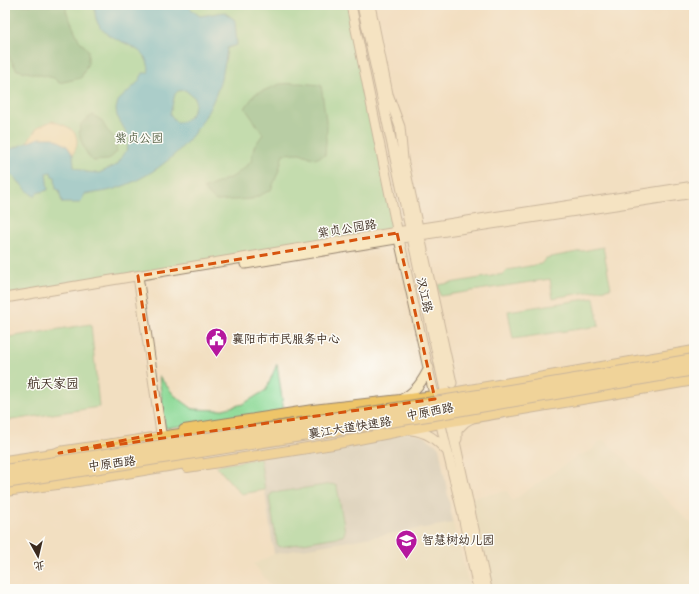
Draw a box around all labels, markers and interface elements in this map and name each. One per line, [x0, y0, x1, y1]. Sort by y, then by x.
park label: 紫贞公园 [115, 131, 163, 146]
street label: 紫贞公园路 [316, 217, 378, 241]
street label: 汉江路 [413, 276, 435, 314]
public building icon: 襄阳市市民服务中心 [203, 326, 229, 359]
place label: 襄阳市市民服务中心 [232, 332, 340, 347]
district label: 航天家园 [27, 376, 79, 392]
street label: 中原西路 [405, 400, 455, 424]
street label: 襄江大道快速路 [307, 414, 393, 442]
street label: 中原西路 [87, 454, 137, 474]
school or university icon: 智慧树幼儿园 [393, 527, 419, 560]
place label: 智慧树幼儿园 [422, 533, 494, 548]
north arrow [18, 536, 58, 576]
text: 北 [33, 558, 46, 573]

